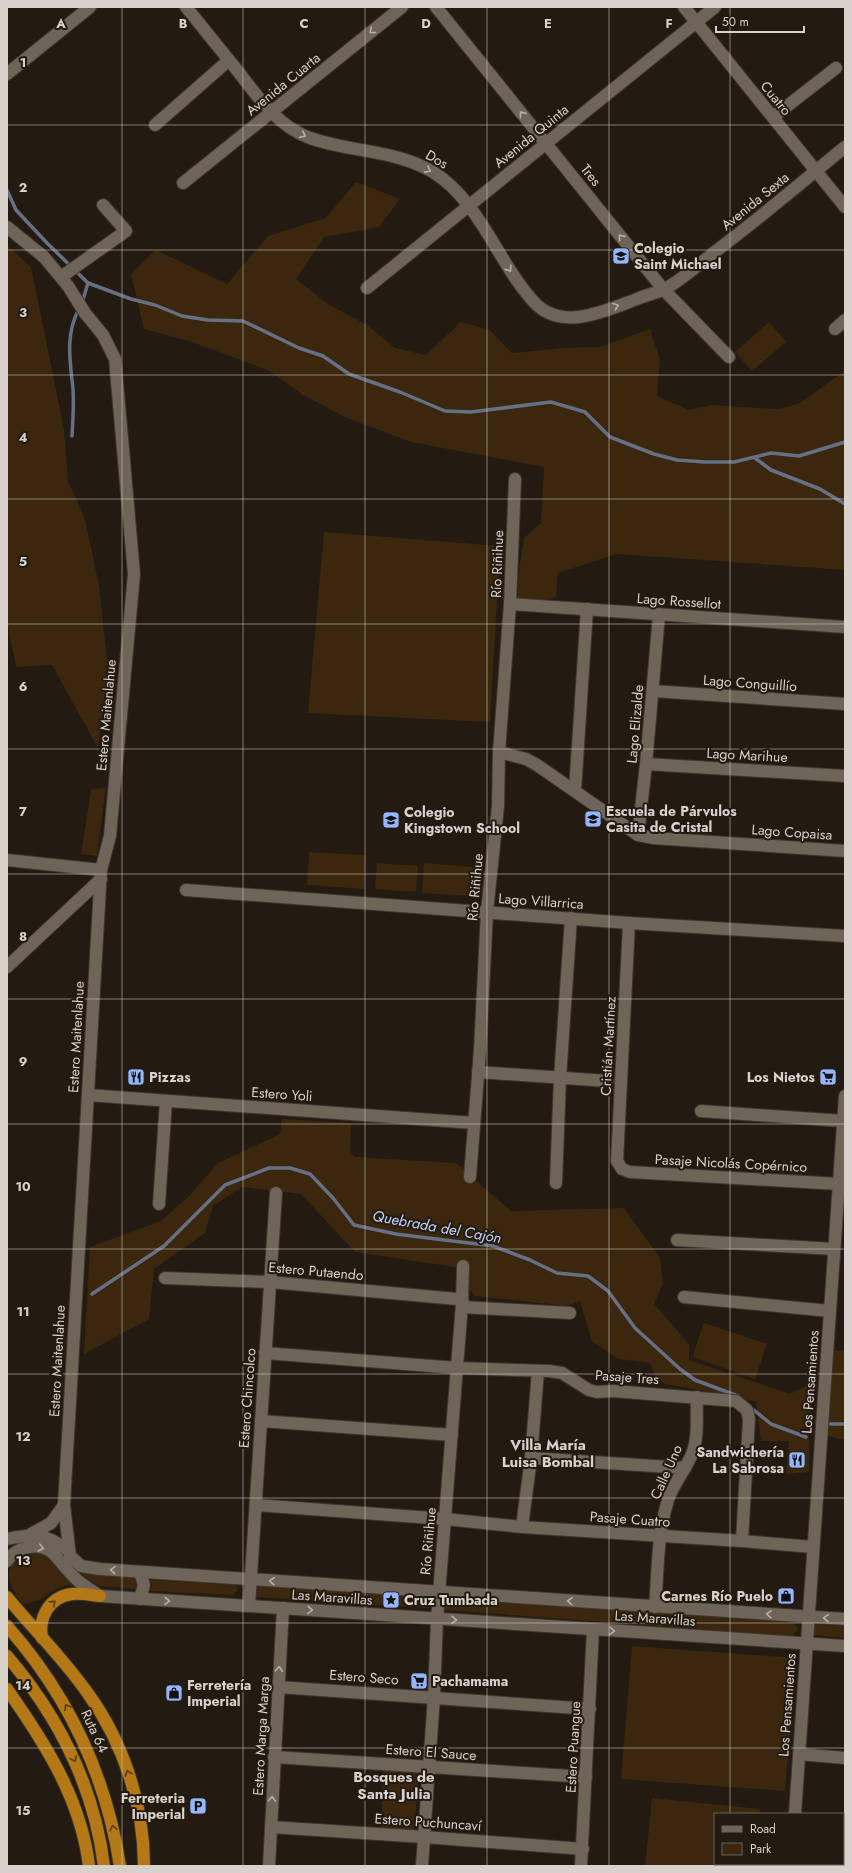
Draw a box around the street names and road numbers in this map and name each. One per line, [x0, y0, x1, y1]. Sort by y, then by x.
street label: Avenida Cuarta [242, 48, 324, 120]
street label: Cuatro [756, 76, 796, 120]
street label: Avenida Quinta [489, 100, 573, 172]
street label: Dos [422, 145, 452, 174]
street label: Tres [576, 160, 606, 190]
street label: Avenida Sexta [717, 167, 793, 235]
street label: Río Riñihue [486, 530, 508, 598]
street label: Lago Rossellot [636, 588, 722, 614]
street label: Estero Maitenlahue [91, 658, 121, 772]
street label: Lago Conguillío [702, 670, 798, 696]
street label: Lago Elizalde [622, 684, 648, 764]
street label: Lago Marihue [706, 743, 788, 767]
street label: Lago Copaisa [751, 819, 833, 845]
street label: Río Riñihue [462, 852, 488, 922]
street label: Lago Villarrica [498, 888, 584, 914]
street label: Estero Maitenlahue [63, 981, 89, 1093]
street label: Cristián Martínez [595, 995, 621, 1096]
street label: Estero Yoli [251, 1082, 313, 1106]
street label: Pasaje Nicolás Copérnico [654, 1149, 808, 1177]
street label: Estero Putaendo [268, 1257, 365, 1285]
street label: Estero Maitenlahue [44, 1305, 70, 1417]
street label: Los Pensamientos [796, 1329, 824, 1434]
street label: Estero Chincolco [234, 1347, 260, 1449]
street label: Pasaje Tres [594, 1365, 660, 1389]
street label: Calle Uno [645, 1441, 687, 1503]
street label: Río Riñihue [415, 1506, 441, 1576]
street label: Pasaje Cuatro [589, 1506, 671, 1532]
street label: Las Maravillas [291, 1584, 373, 1610]
street label: Las Maravillas [614, 1605, 696, 1631]
street label: Los Pensamientos [773, 1652, 801, 1757]
street label: Estero Seco [329, 1665, 400, 1689]
street label: Estero Marga Marga [248, 1676, 274, 1796]
street label: Estero Puangue [561, 1701, 585, 1793]
street label: Ruta 64 [76, 1706, 114, 1756]
street label: Estero El Sauce [385, 1739, 477, 1765]
street label: Estero Puchuncaví [374, 1808, 483, 1836]

